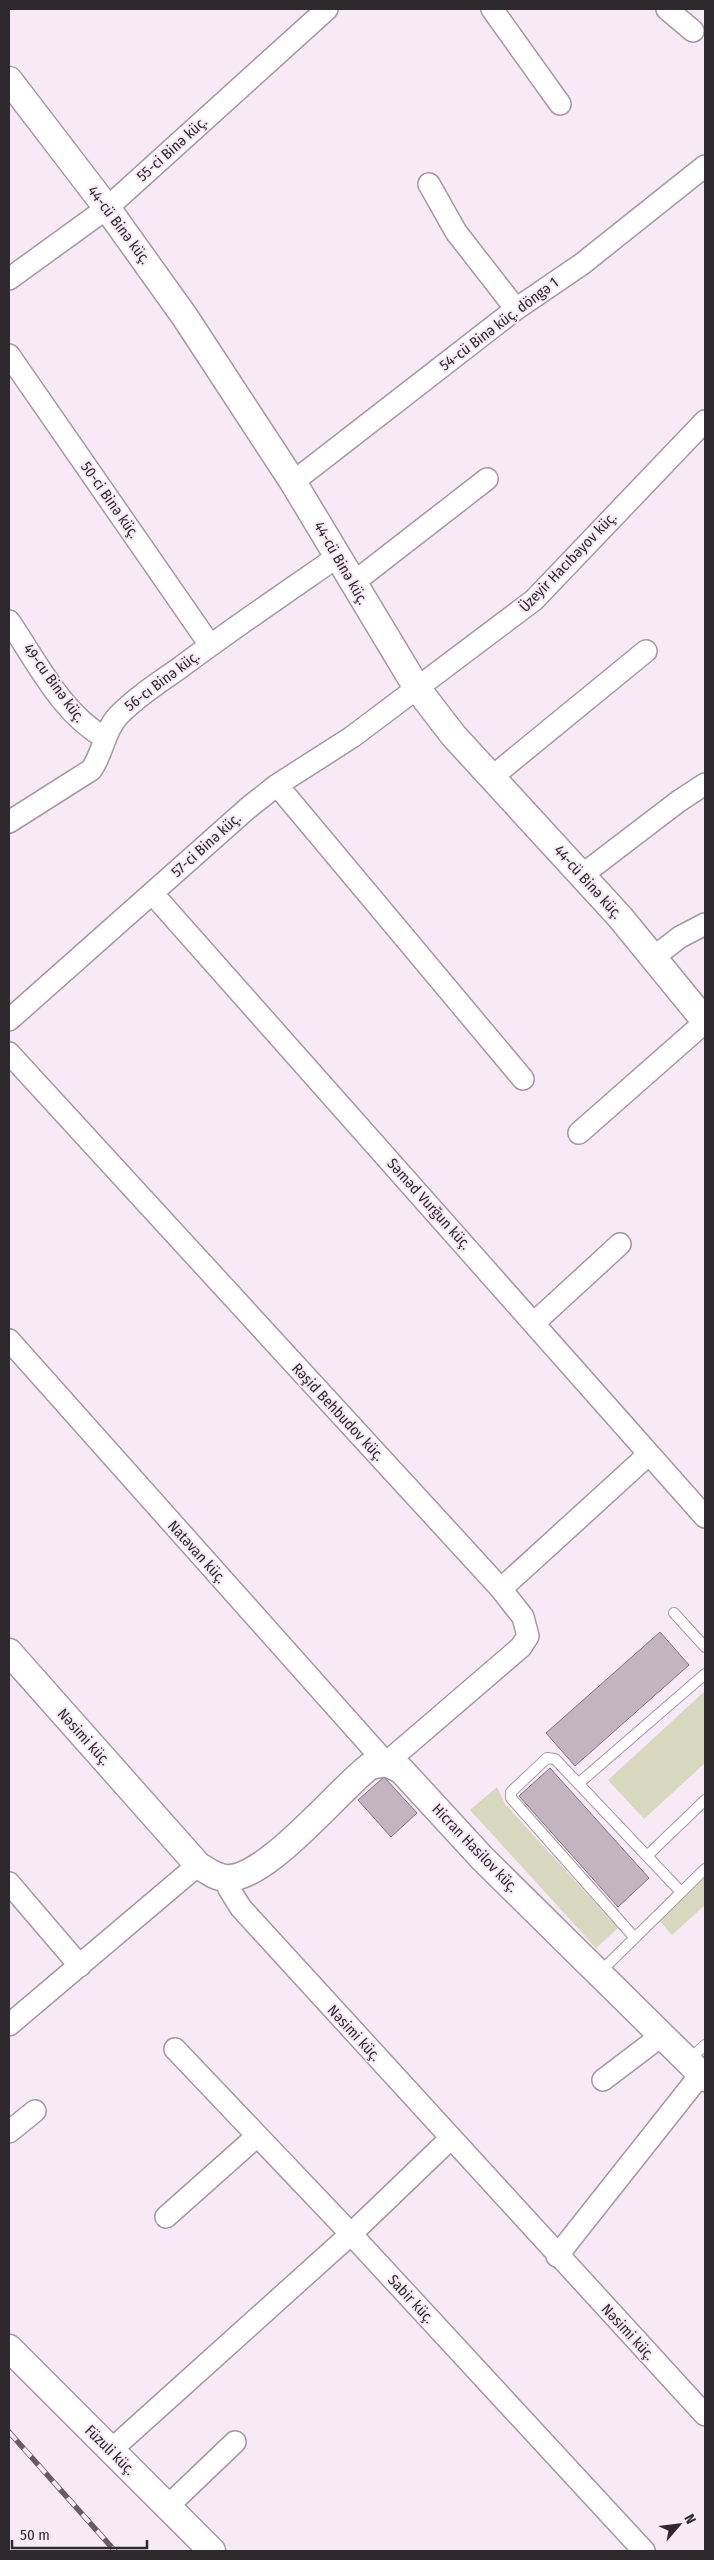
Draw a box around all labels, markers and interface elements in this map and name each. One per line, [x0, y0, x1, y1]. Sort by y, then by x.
street label: 55-ci Binə küç. [133, 113, 211, 185]
street label: 44-cü Binə küç. [84, 182, 154, 268]
street label: 54-cü Binə küç. döngə 1 [436, 274, 562, 374]
street label: 50-ci Binə küç. [77, 458, 143, 542]
street label: Üzeyir Hacıbəyov küç. [516, 508, 620, 616]
street label: 44-cü Binə küç. [310, 518, 372, 608]
street label: 49-cu Binə küç. [19, 640, 89, 726]
street label: 56-cı Binə küç. [121, 647, 203, 715]
street label: 57-ci Binə küç. [168, 809, 244, 881]
street label: 44-cü Binə küç. [550, 841, 626, 923]
street label: Səməd Vurğun küç. [383, 1155, 475, 1253]
street label: Rəşid Behbudov küç. [288, 1359, 388, 1465]
street label: Natəvan küç. [164, 1517, 230, 1587]
street label: Nəsimi küç. [54, 1705, 114, 1769]
street label: Hicran Hasilov küç. [428, 1800, 522, 1896]
street label: Nəsimi küç. [324, 2001, 384, 2065]
street label: Sabir küç. [384, 2271, 438, 2327]
street label: Nəsimi küç. [598, 2300, 658, 2364]
street label: Füzuli küç. [81, 2421, 139, 2479]
north arrow [654, 2500, 704, 2550]
text: N [681, 2511, 700, 2527]
scale bar [12, 2518, 148, 2550]
text: 50 m [20, 2526, 50, 2544]

